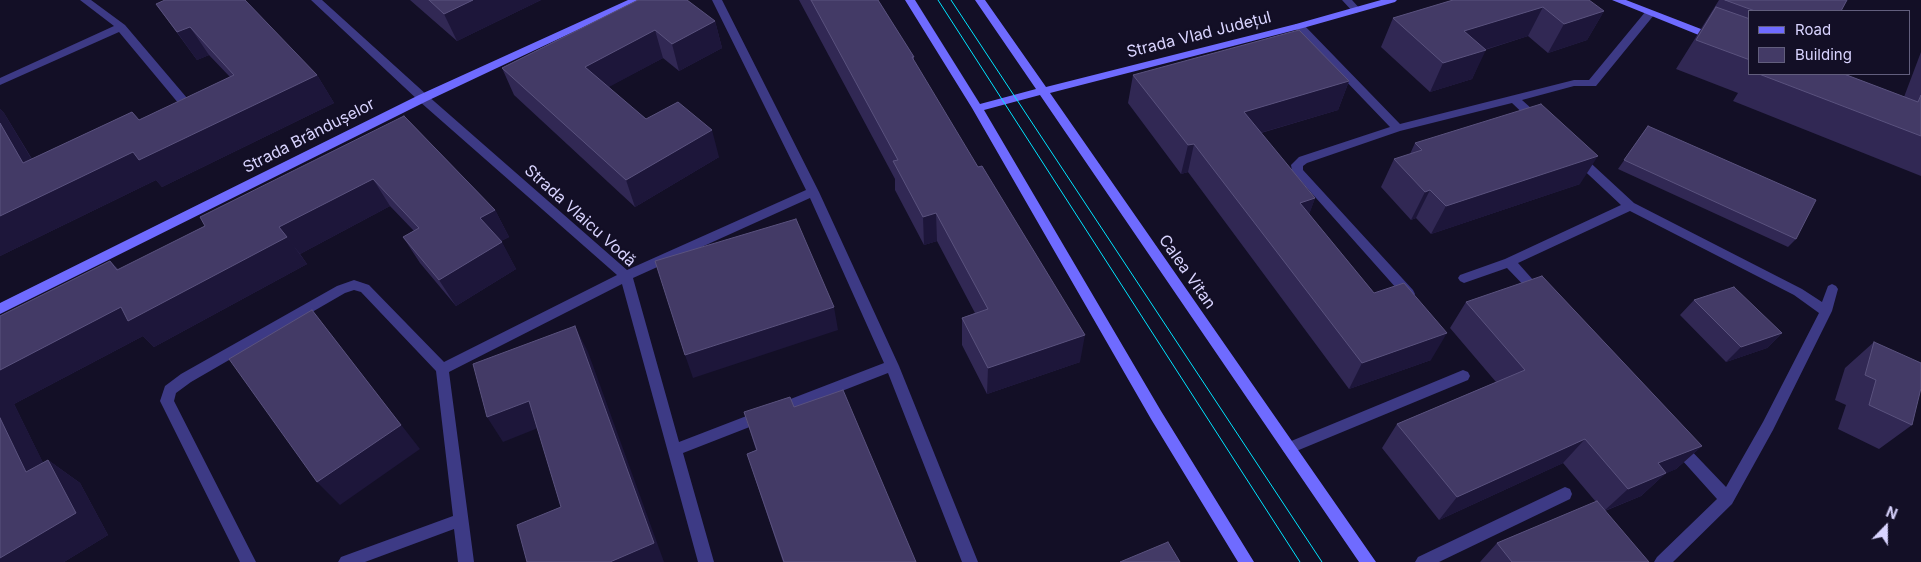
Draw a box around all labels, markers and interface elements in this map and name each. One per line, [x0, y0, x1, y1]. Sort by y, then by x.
street label: Strada Vlad Județul [1125, 8, 1273, 62]
legend [1748, 10, 1911, 75]
text: Road [1795, 20, 1831, 39]
text: Building [1795, 45, 1852, 64]
street label: Strada Brândușelor [240, 94, 378, 178]
street label: Strada Vlaicu Vodă [520, 161, 640, 271]
street label: Calea Vitan [1154, 231, 1220, 313]
north arrow [1861, 502, 1911, 552]
text: N [1884, 503, 1900, 523]

